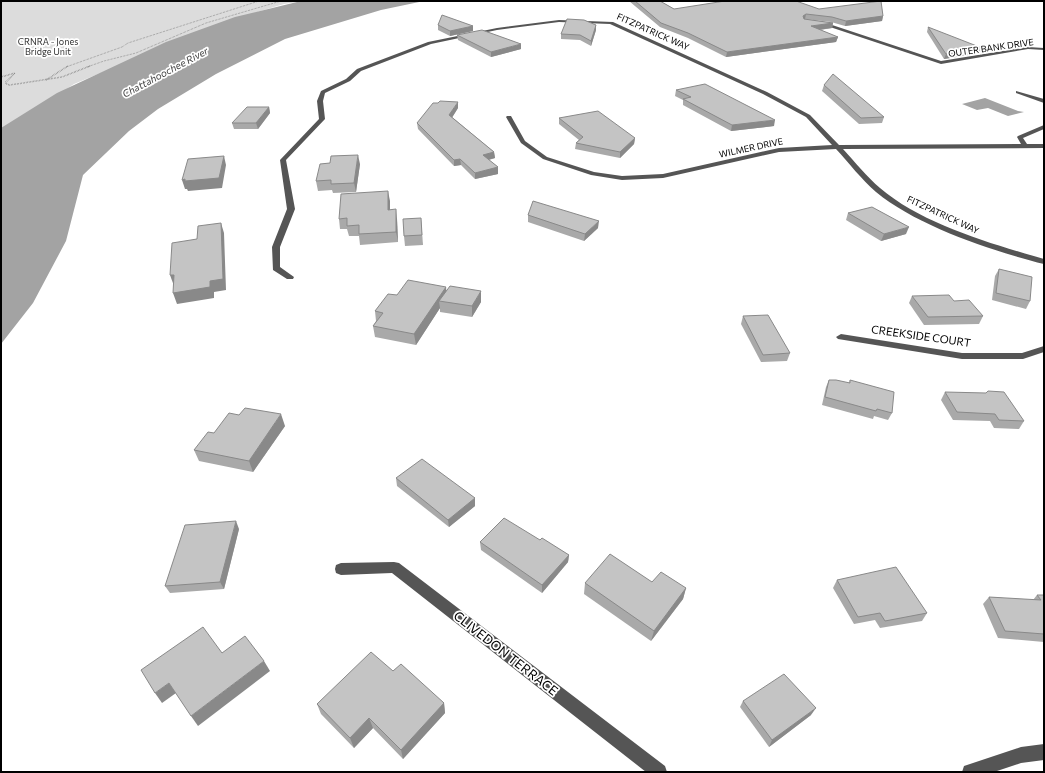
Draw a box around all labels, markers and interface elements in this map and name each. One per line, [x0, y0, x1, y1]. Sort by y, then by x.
street label: FITZPATRICK WAY [615, 11, 691, 53]
park label: CRNRA - Jones Bridge Unit [18, 36, 78, 57]
street label: OUTER BANK DRIVE [948, 36, 1034, 59]
water label: Chattahoochee River [120, 44, 211, 100]
street label: WILMER DRIVE [718, 135, 784, 160]
street label: FITZPATRICK WAY [905, 193, 981, 236]
street label: CREEKSIDE COURT [870, 322, 972, 349]
street label: CLIVEDON TERRACE [451, 607, 561, 699]

